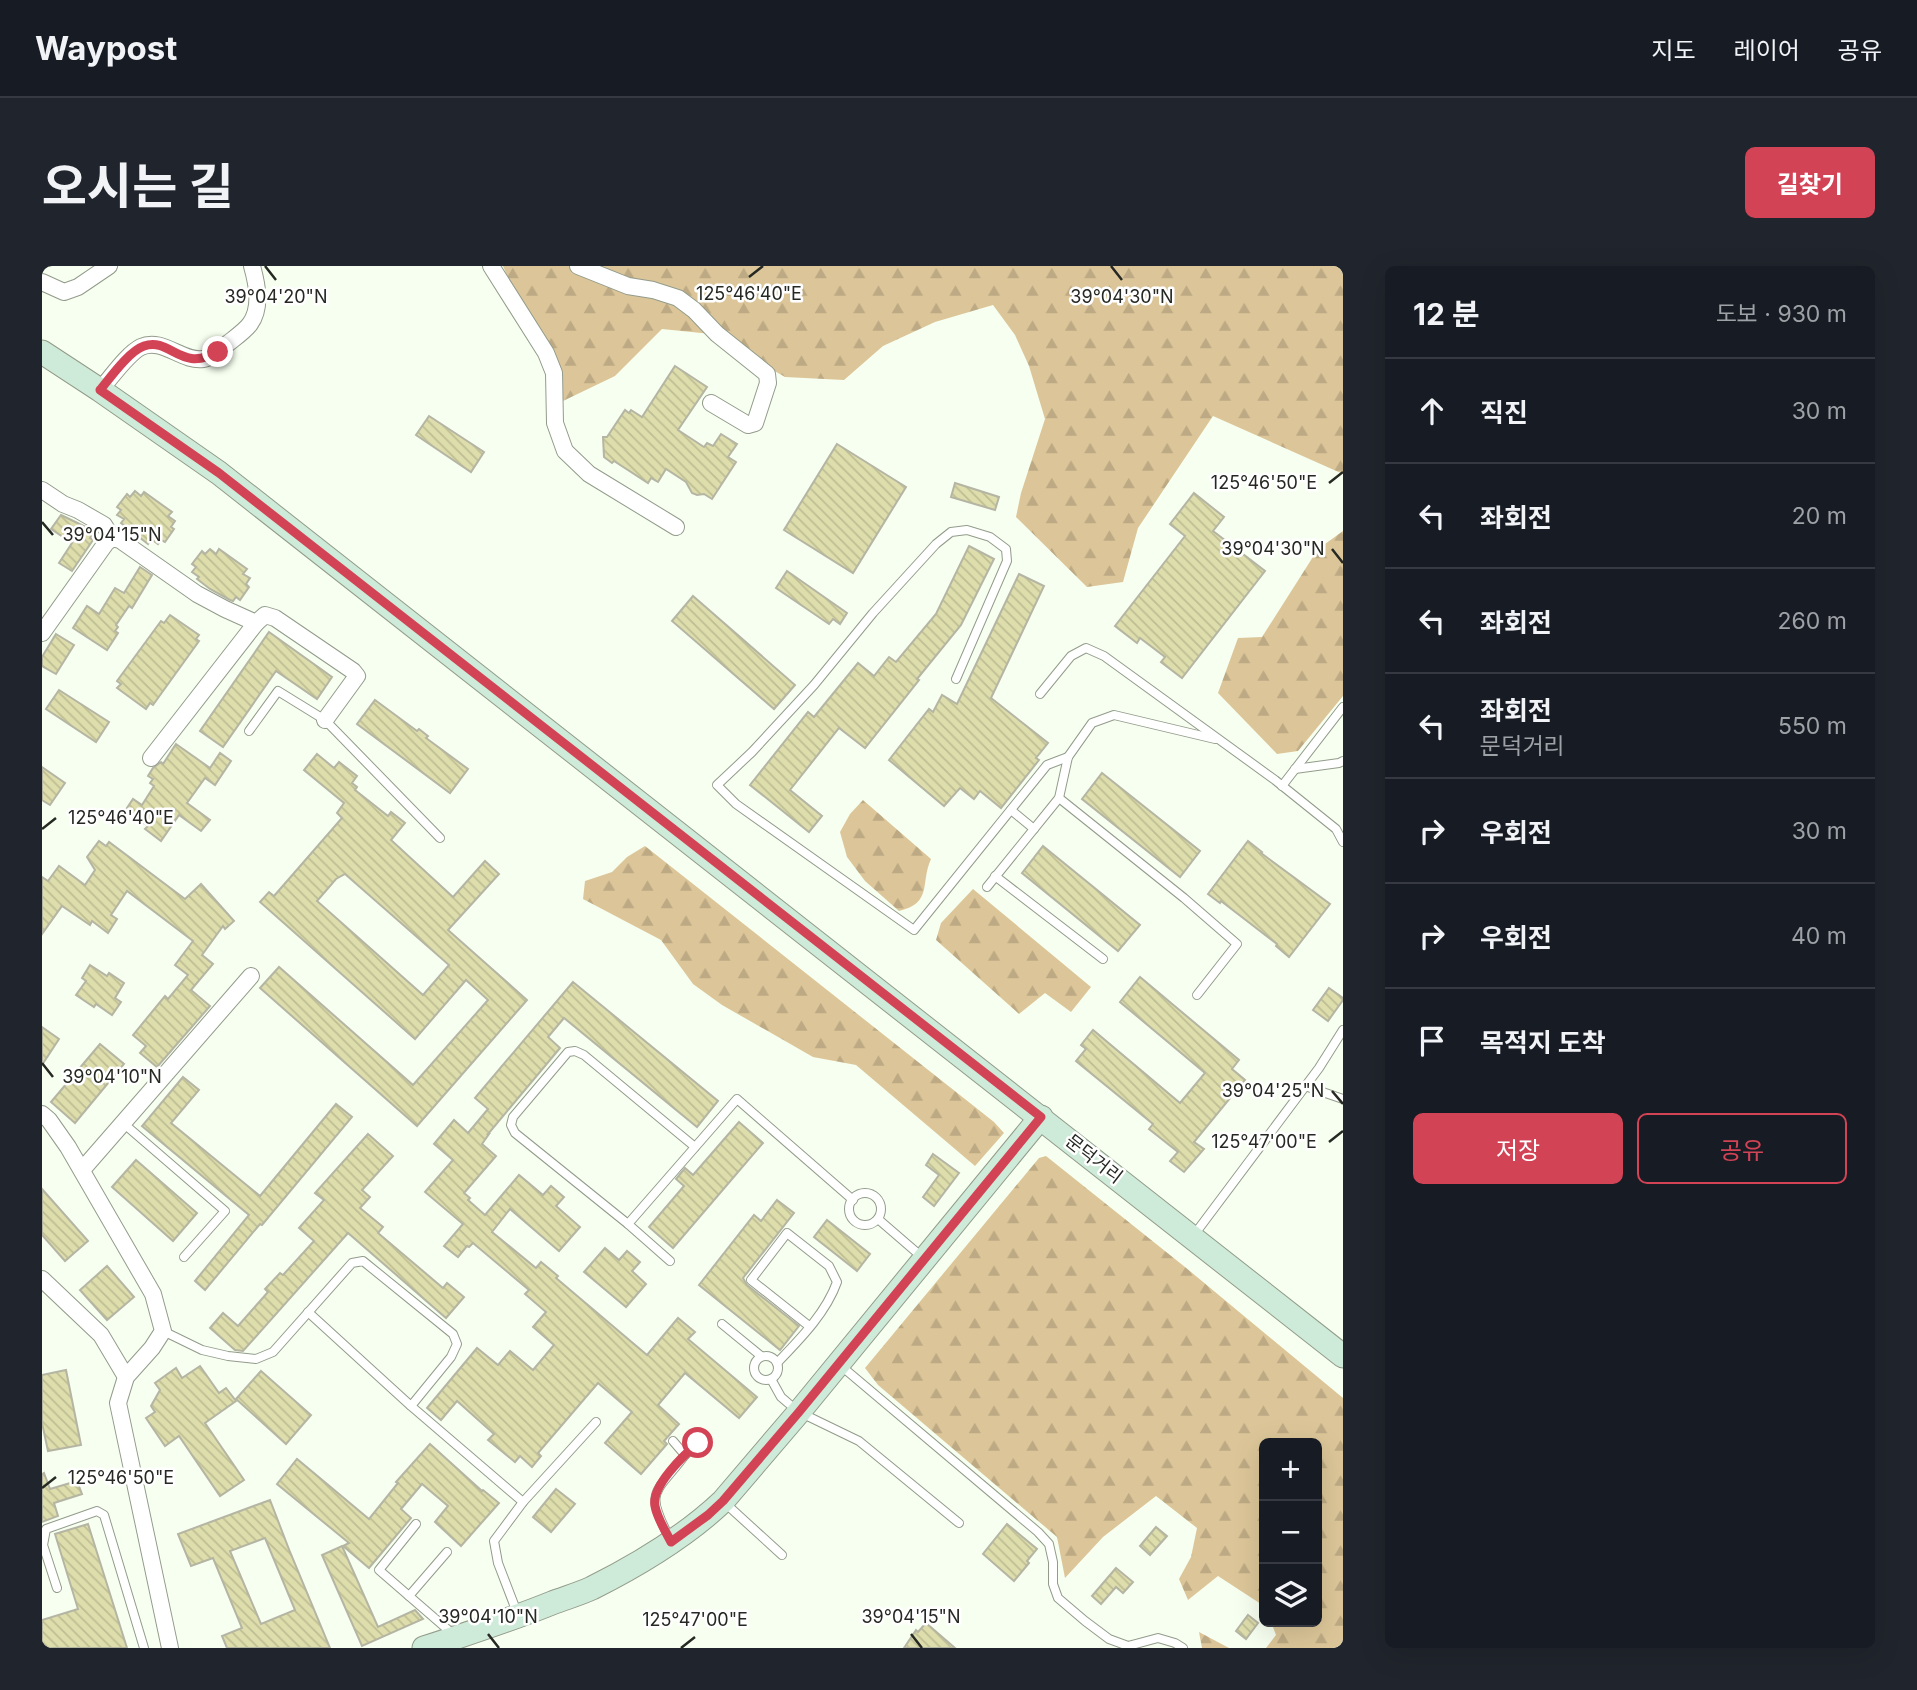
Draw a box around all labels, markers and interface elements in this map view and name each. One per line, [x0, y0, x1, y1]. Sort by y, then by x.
text: Waypost [35, 28, 177, 68]
text: 지도 [1651, 36, 1696, 65]
text: 레이어 [1734, 36, 1800, 65]
text: 공유 [1838, 36, 1882, 65]
button: 길찾기 [1745, 147, 1875, 218]
text: 오시는 길 [42, 157, 234, 216]
text: 125°46'40"E [696, 283, 802, 304]
text: 39°04'20"N [224, 286, 328, 307]
text: 39°04'30"N [1070, 286, 1174, 307]
text: 12 분 [1413, 296, 1480, 332]
text: 도보 · 930 m [1716, 300, 1847, 328]
route end [202, 336, 233, 367]
icon: ahead [1413, 392, 1451, 430]
text: 직진 [1480, 397, 1528, 428]
text: 30 m [1792, 397, 1847, 425]
text: 125°46'50"E [1211, 472, 1317, 493]
icon: left [1413, 497, 1451, 535]
text: 좌회전 [1480, 502, 1552, 533]
text: 20 m [1792, 502, 1847, 530]
text: 39°04'15"N [62, 524, 162, 545]
text: 39°04'30"N [1221, 538, 1325, 559]
icon: left [1413, 602, 1451, 640]
text: 좌회전 [1480, 607, 1552, 638]
text: 260 m [1778, 607, 1847, 635]
text: 좌회전 [1480, 695, 1552, 726]
icon: left [1413, 707, 1451, 745]
text: 550 m [1778, 712, 1847, 740]
text: 문덕거리 [1480, 732, 1565, 760]
text: 125°46'40"E [68, 807, 174, 828]
icon: right [1413, 812, 1451, 850]
text: 우회전 [1480, 817, 1552, 848]
text: 30 m [1792, 817, 1847, 845]
icon: right [1413, 917, 1451, 955]
text: 우회전 [1480, 922, 1552, 953]
text: 40 m [1791, 922, 1847, 950]
icon: arrive [1413, 1022, 1451, 1060]
text: 목적지 도착 [1480, 1027, 1606, 1058]
text: 39°04'10"N [62, 1066, 162, 1087]
text: 39°04'25"N [1222, 1080, 1324, 1101]
button: 저장 [1413, 1113, 1623, 1184]
button: 공유 [1637, 1113, 1847, 1184]
street label: 문덕거리 [1062, 1130, 1127, 1187]
text: 125°47'00"E [1211, 1131, 1317, 1152]
route start [682, 1427, 713, 1458]
map controls [1259, 1438, 1322, 1627]
button: + [1259, 1438, 1322, 1501]
text: 125°46'50"E [68, 1467, 174, 1488]
button: − [1259, 1501, 1322, 1564]
button: layers [1259, 1564, 1322, 1627]
text: 39°04'10"N [438, 1606, 538, 1627]
text: 39°04'15"N [861, 1606, 961, 1627]
text: 125°47'00"E [642, 1609, 748, 1630]

